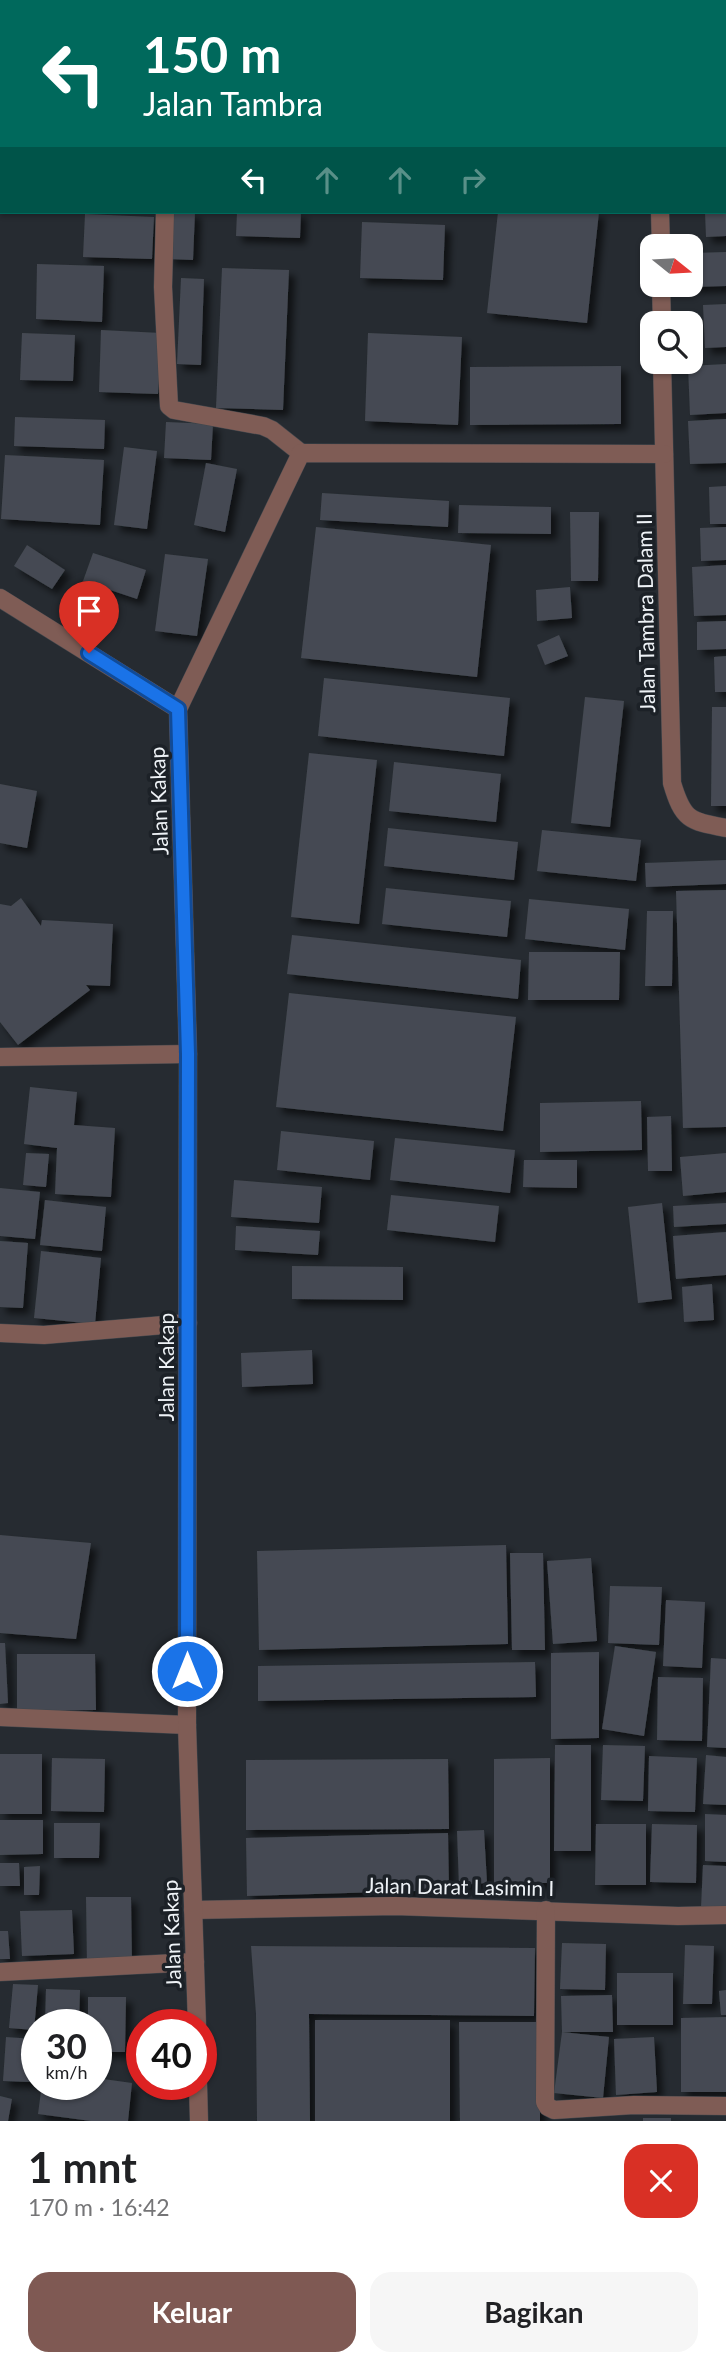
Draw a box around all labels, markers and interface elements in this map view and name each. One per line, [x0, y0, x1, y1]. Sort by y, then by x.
text: 150 m [143, 25, 281, 83]
icon: left [28, 28, 119, 119]
text: Jalan Tambra [143, 84, 323, 123]
icon: left [235, 161, 273, 199]
icon: ahead [308, 161, 346, 199]
icon: ahead [381, 161, 419, 199]
icon: right [454, 161, 492, 199]
north arrow [640, 234, 704, 298]
map controls [640, 234, 703, 374]
button: search [640, 311, 703, 374]
street label: Jalan Tambra Dalam II [631, 513, 659, 713]
pin [59, 581, 119, 653]
icon: arrive [70, 592, 108, 630]
street label: Jalan Kakap [144, 746, 172, 856]
street label: Jalan Kakap [153, 1313, 178, 1421]
position arrow [150, 1634, 224, 1708]
street label: Jalan Darat Lasimin I [365, 1872, 555, 1900]
street label: Jalan Kakap [157, 1879, 185, 1989]
speed limit sign: 40 [126, 2009, 217, 2100]
text: 30 [46, 2024, 87, 2066]
text: km/h [45, 2061, 88, 2083]
text: 1 mnt [28, 2142, 137, 2192]
button: close [624, 2144, 698, 2218]
text: 170 m · 16:42 [28, 2193, 170, 2221]
button: Keluar [28, 2272, 356, 2352]
button: Bagikan [370, 2272, 698, 2352]

